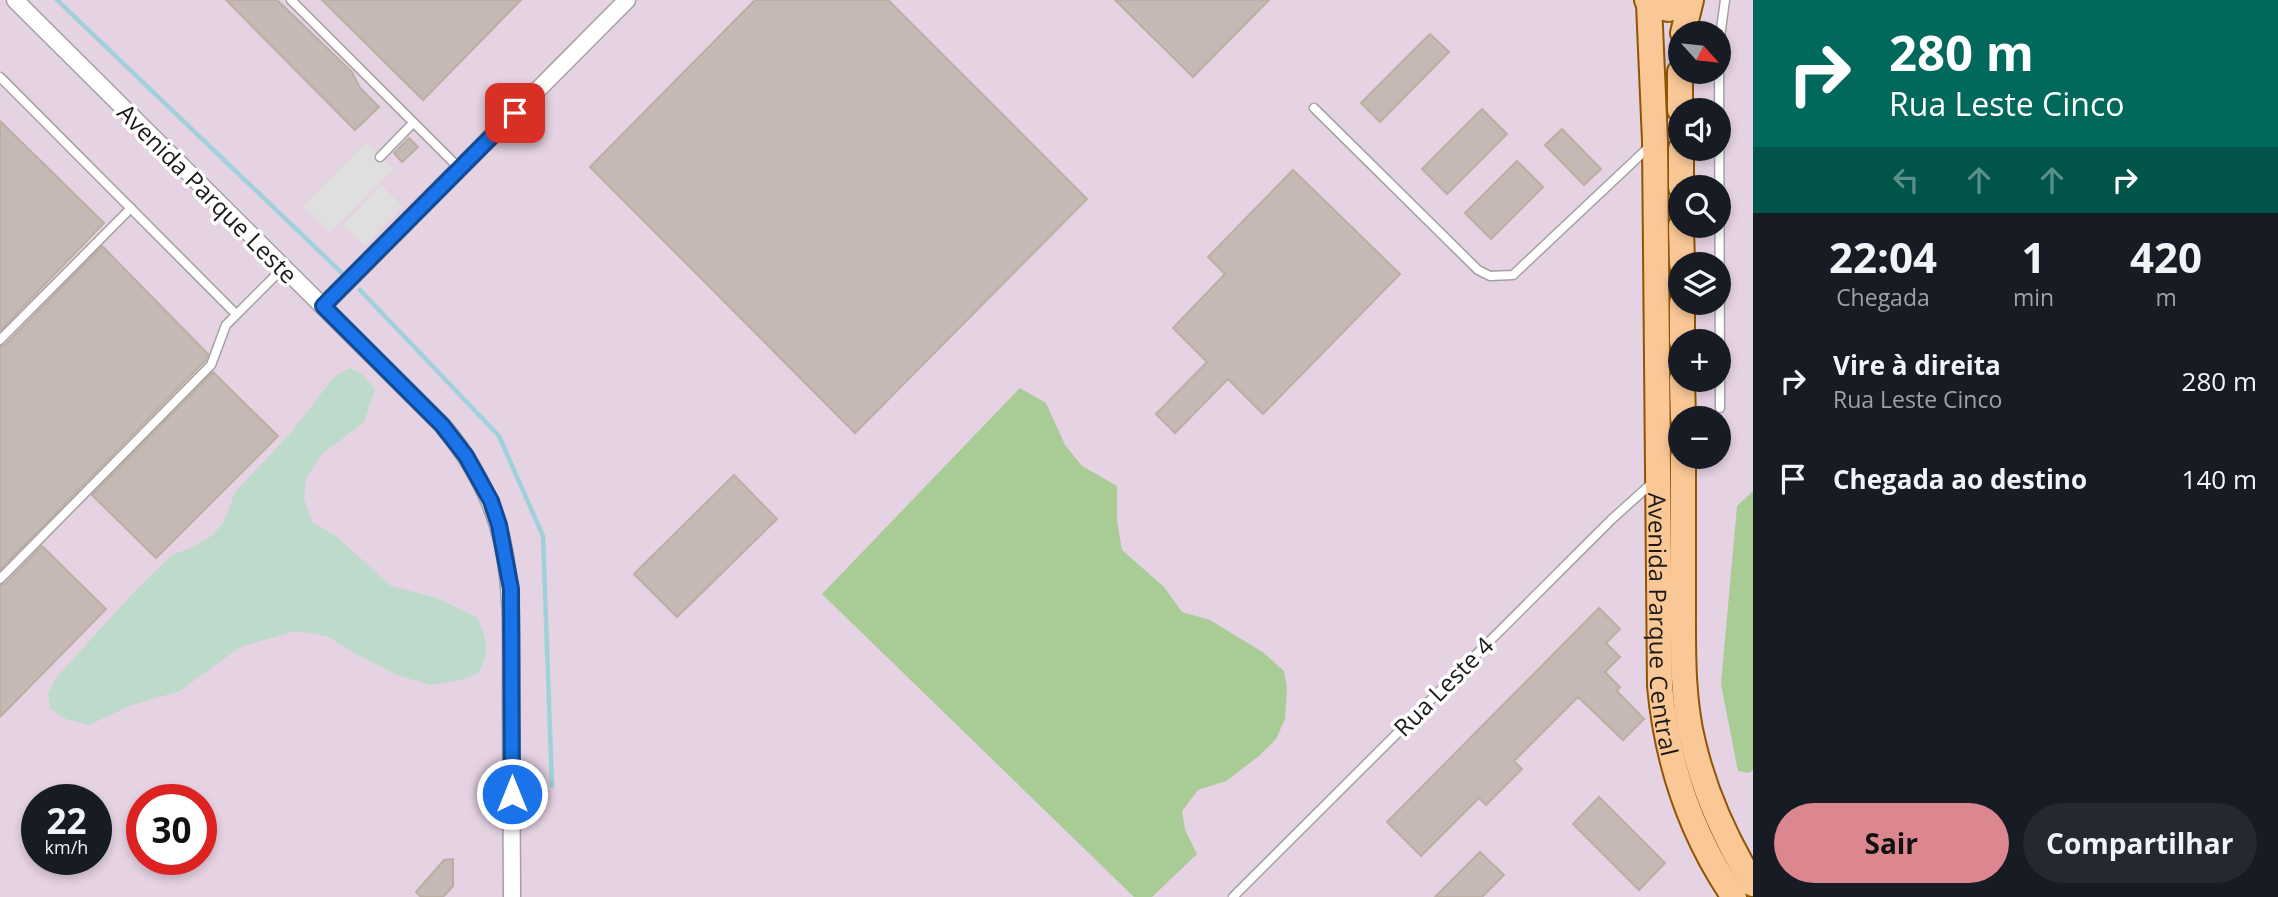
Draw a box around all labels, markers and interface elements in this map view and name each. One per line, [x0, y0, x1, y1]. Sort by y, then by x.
text: 280 m [1889, 19, 2034, 85]
north arrow [1668, 21, 1731, 84]
map controls [1668, 21, 1731, 469]
icon: right [1774, 28, 1865, 119]
text: Rua Leste Cinco [1889, 82, 2125, 125]
pin [485, 83, 545, 143]
icon: arrive [496, 94, 534, 132]
street label: Avenida Parque Leste [111, 96, 305, 290]
button: sound [1668, 98, 1731, 161]
icon: left [1887, 161, 1925, 199]
icon: ahead [1960, 161, 1998, 199]
icon: ahead [2033, 161, 2071, 199]
icon: right [2106, 161, 2144, 199]
button: search [1668, 175, 1731, 238]
text: 22:04 [1829, 228, 1937, 285]
text: 1 [2021, 228, 2046, 285]
text: 420 [2130, 228, 2202, 285]
button: layers [1668, 252, 1731, 315]
text: Chegada [1836, 281, 1930, 313]
text: min [2013, 281, 2054, 313]
text: m [2155, 281, 2177, 313]
button: + [1668, 329, 1731, 392]
text: Vire à direita [1833, 347, 2001, 383]
icon: right [1774, 362, 1812, 400]
text: 280 m [2182, 363, 2257, 399]
text: Rua Leste Cinco [1833, 383, 2002, 415]
button: − [1668, 406, 1731, 469]
icon: arrive [1774, 460, 1812, 498]
text: Chegada ao destino [1833, 461, 2087, 497]
text: 140 m [2182, 461, 2257, 497]
street label: Avenida Parque Central [1642, 492, 1687, 759]
street label: Rua Leste 4 [1386, 629, 1500, 743]
position arrow [475, 757, 549, 831]
speed limit sign: 30 [126, 784, 217, 875]
text: 22 [46, 797, 87, 844]
button: Sair [1774, 803, 2009, 883]
button: Compartilhar [2023, 803, 2257, 883]
text: km/h [45, 835, 88, 859]

